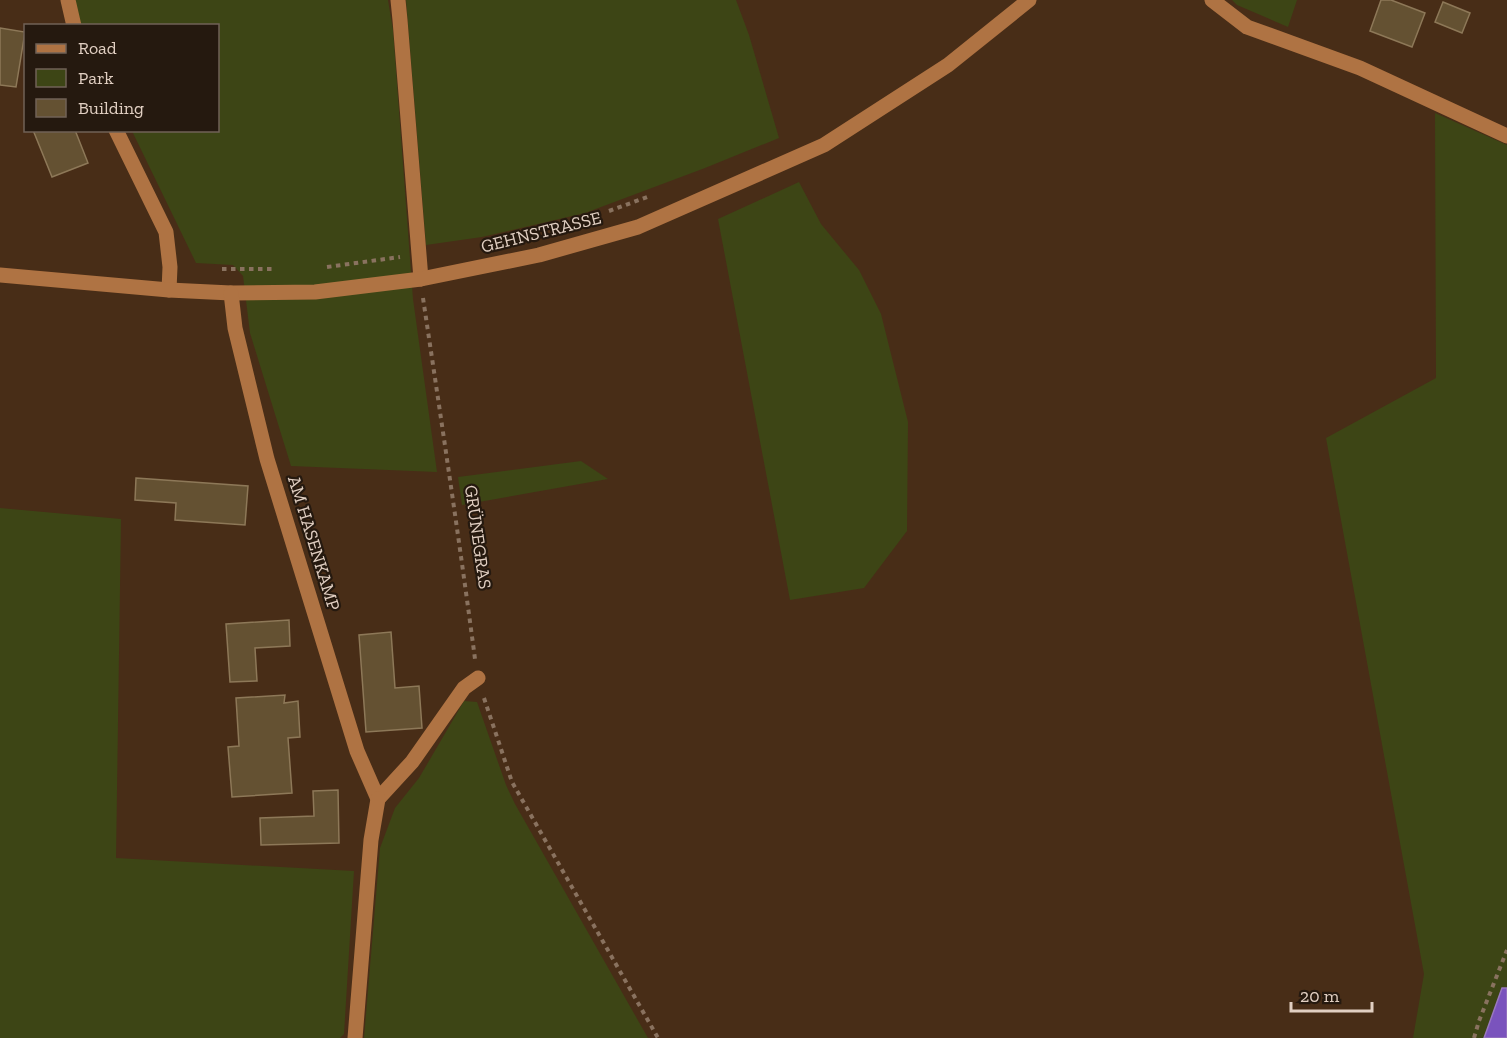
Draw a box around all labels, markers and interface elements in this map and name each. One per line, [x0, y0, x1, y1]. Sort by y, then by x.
legend [24, 24, 219, 132]
text: Road [78, 37, 117, 59]
text: Park [78, 67, 114, 89]
text: Building [78, 97, 144, 119]
street label: GEHNSTRASSE [479, 206, 603, 258]
street label: AM HASENKAMP [283, 473, 345, 613]
street label: GRÜNEGRAS [460, 484, 496, 590]
scale bar [1291, 975, 1372, 1013]
text: 20 m [1300, 985, 1340, 1007]

